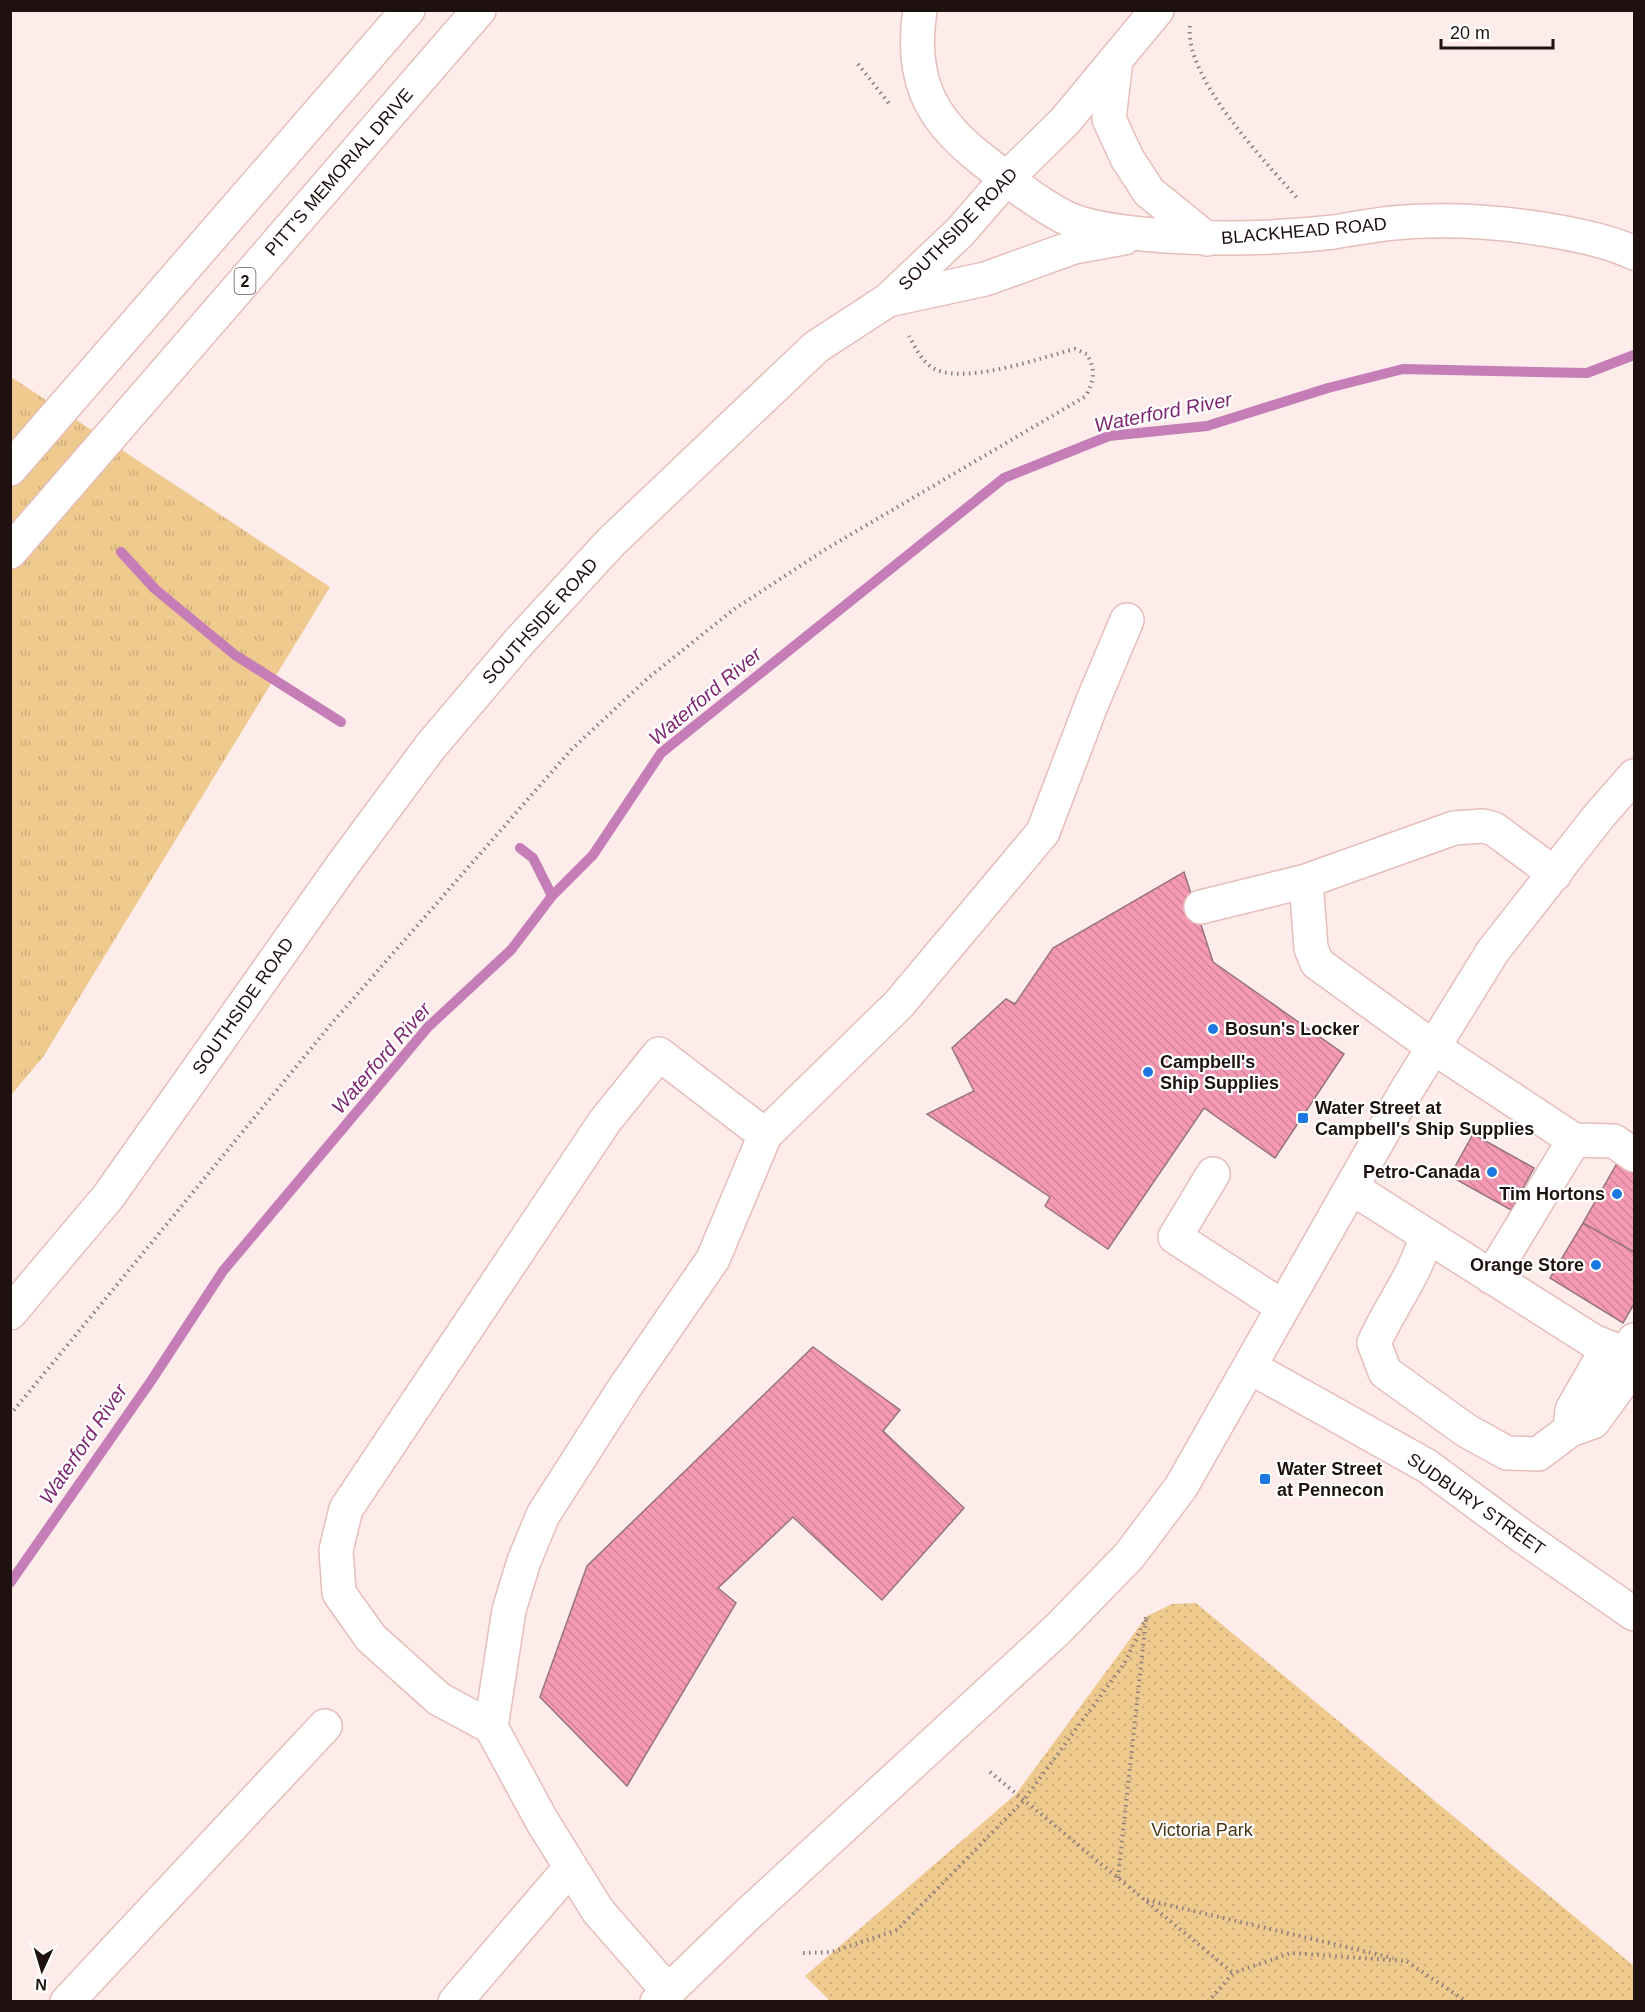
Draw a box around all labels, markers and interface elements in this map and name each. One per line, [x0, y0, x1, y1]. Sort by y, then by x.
scale bar [1441, 12, 1554, 50]
text: 20 m [1450, 23, 1490, 43]
street label: PITT'S MEMORIAL DRIVE [261, 84, 417, 260]
street label: SOUTHSIDE ROAD [895, 164, 1021, 294]
street label: BLACKHEAD ROAD [1220, 214, 1388, 248]
road number: 2 [234, 268, 256, 294]
water label: Waterford River [1092, 388, 1235, 436]
street label: SOUTHSIDE ROAD [478, 554, 602, 688]
water label: Waterford River [644, 642, 767, 749]
street label: SOUTHSIDE ROAD [188, 934, 298, 1078]
water label: Waterford River [327, 997, 436, 1118]
place label: Bosun's Locker [1225, 1019, 1359, 1039]
marker: Bosun's Locker [1206, 1022, 1220, 1036]
place label: Campbell's Ship Supplies [1160, 1052, 1279, 1093]
marker: Campbell's Ship Supplies [1141, 1065, 1155, 1079]
place label: Water Street at Campbell's Ship Supplies [1315, 1098, 1534, 1139]
marker: Water Street at Campbell's Ship Supplies [1296, 1111, 1310, 1125]
place label: Petro-Canada [1363, 1162, 1481, 1182]
marker: Petro-Canada [1485, 1165, 1499, 1179]
place label: Tim Hortons [1499, 1184, 1605, 1204]
marker: Tim Hortons [1610, 1187, 1624, 1201]
place label: Orange Store [1470, 1255, 1584, 1275]
marker: Orange Store [1589, 1258, 1603, 1272]
water label: Waterford River [35, 1379, 132, 1508]
street label: SUDBURY STREET [1403, 1449, 1549, 1559]
place label: Water Street at Pennecon [1277, 1459, 1384, 1500]
marker: Water Street at Pennecon [1258, 1472, 1272, 1486]
park label: Victoria Park [1151, 1820, 1254, 1840]
north arrow [12, 1940, 72, 2000]
text: N [35, 1976, 47, 1993]

